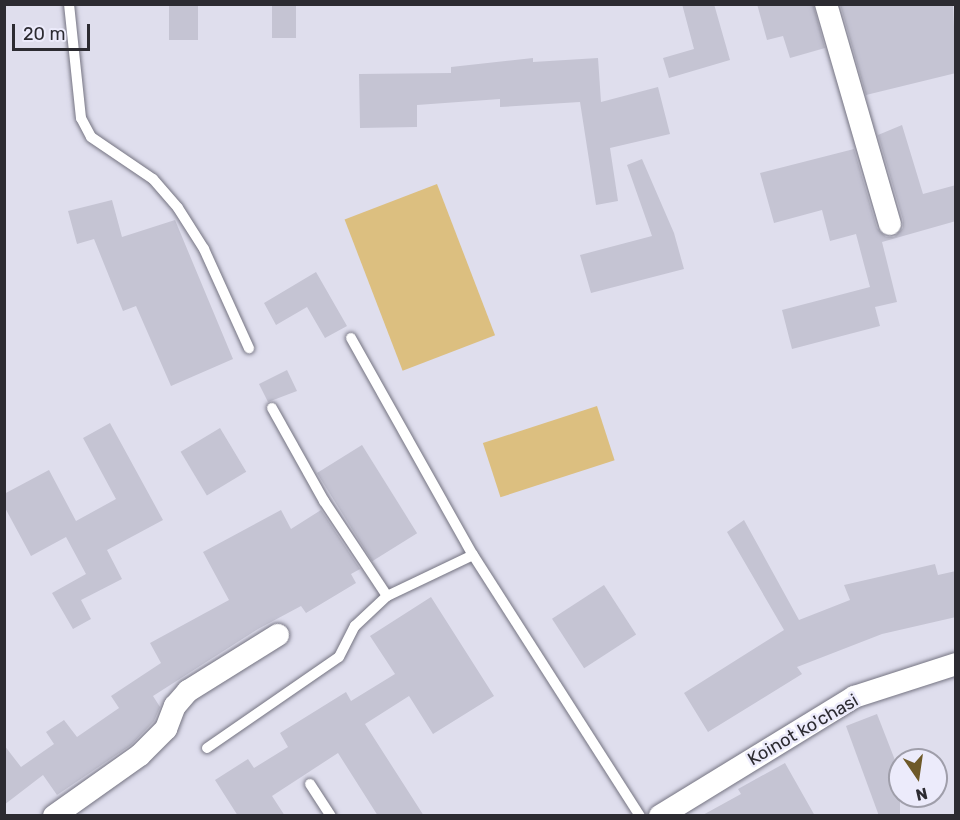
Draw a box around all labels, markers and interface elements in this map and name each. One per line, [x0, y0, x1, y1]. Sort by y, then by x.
scale bar [15, 12, 93, 50]
text: 20 m [23, 23, 65, 45]
street label: Koinot ko'chasi [744, 690, 862, 770]
north arrow [888, 748, 948, 808]
text: N [914, 784, 929, 805]

